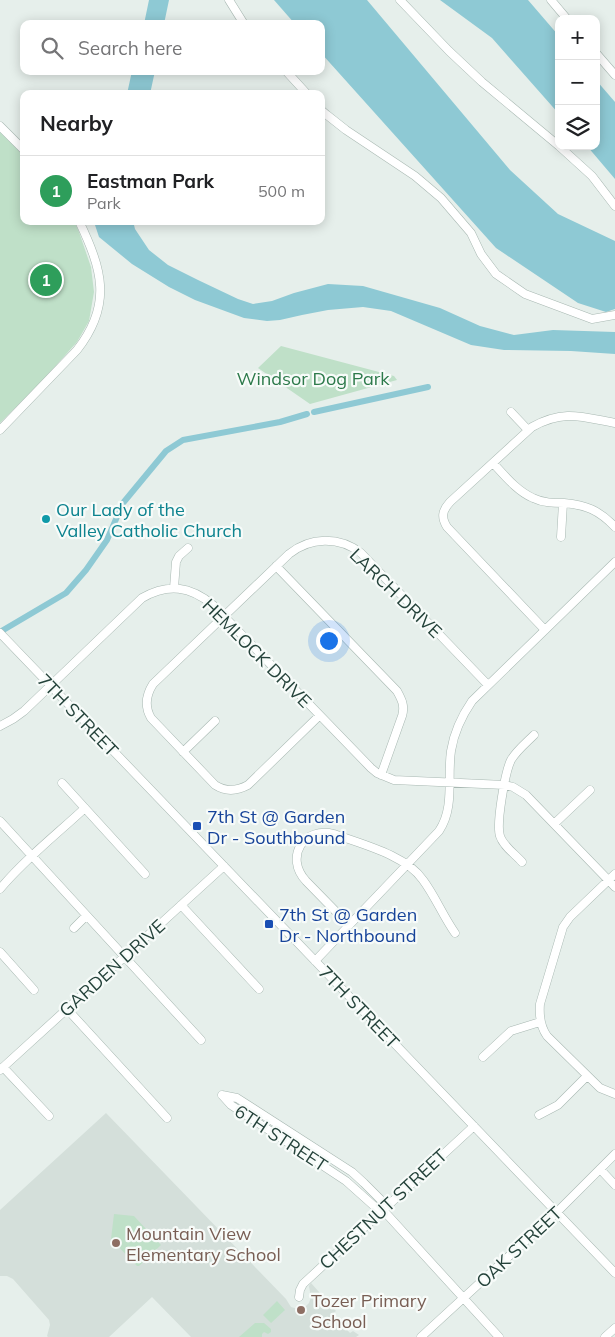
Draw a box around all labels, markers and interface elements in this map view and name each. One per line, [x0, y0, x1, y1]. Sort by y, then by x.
map controls [555, 15, 600, 150]
button: + [555, 15, 600, 60]
search box [20, 20, 325, 75]
icon: search [38, 34, 66, 62]
text: Search here [78, 36, 182, 60]
button: − [555, 60, 600, 105]
button: layers [555, 105, 600, 150]
text: Nearby [40, 110, 113, 136]
text: Eastman Park [87, 169, 214, 193]
text: 1 [51, 181, 61, 201]
text: 500 m [258, 181, 305, 201]
text: Park [87, 193, 121, 213]
pin: 1 [30, 261, 62, 299]
park label: Windsor Dog Park [236, 367, 390, 390]
place label: Our Lady of the Valley Catholic Church [56, 498, 242, 542]
marker: Our Lady of the Valley Catholic Church [40, 513, 52, 525]
street label: LARCH DRIVE [345, 543, 447, 643]
street label: HEMLOCK DRIVE [198, 594, 316, 712]
your location [316, 628, 342, 654]
street label: 7TH STREET [33, 669, 123, 761]
place label: 7th St @ Garden Dr - Southbound [207, 805, 346, 849]
marker: 7th St @ Garden Dr - Southbound [191, 820, 203, 832]
place label: 7th St @ Garden Dr - Northbound [279, 903, 417, 947]
street label: GARDEN DRIVE [54, 914, 170, 1022]
marker: 7th St @ Garden Dr - Northbound [263, 918, 275, 930]
street label: 7TH STREET [314, 961, 404, 1053]
street label: 6TH STREET [230, 1099, 332, 1177]
street label: CHESTNUT STREET [314, 1144, 452, 1274]
street label: OAK STREET [471, 1201, 567, 1293]
place label: Mountain View Elementary School [126, 1222, 281, 1266]
marker: Mountain View Elementary School [110, 1237, 122, 1249]
place label: Tozer Primary School [311, 1289, 427, 1333]
marker: Tozer Primary School [295, 1304, 307, 1316]

